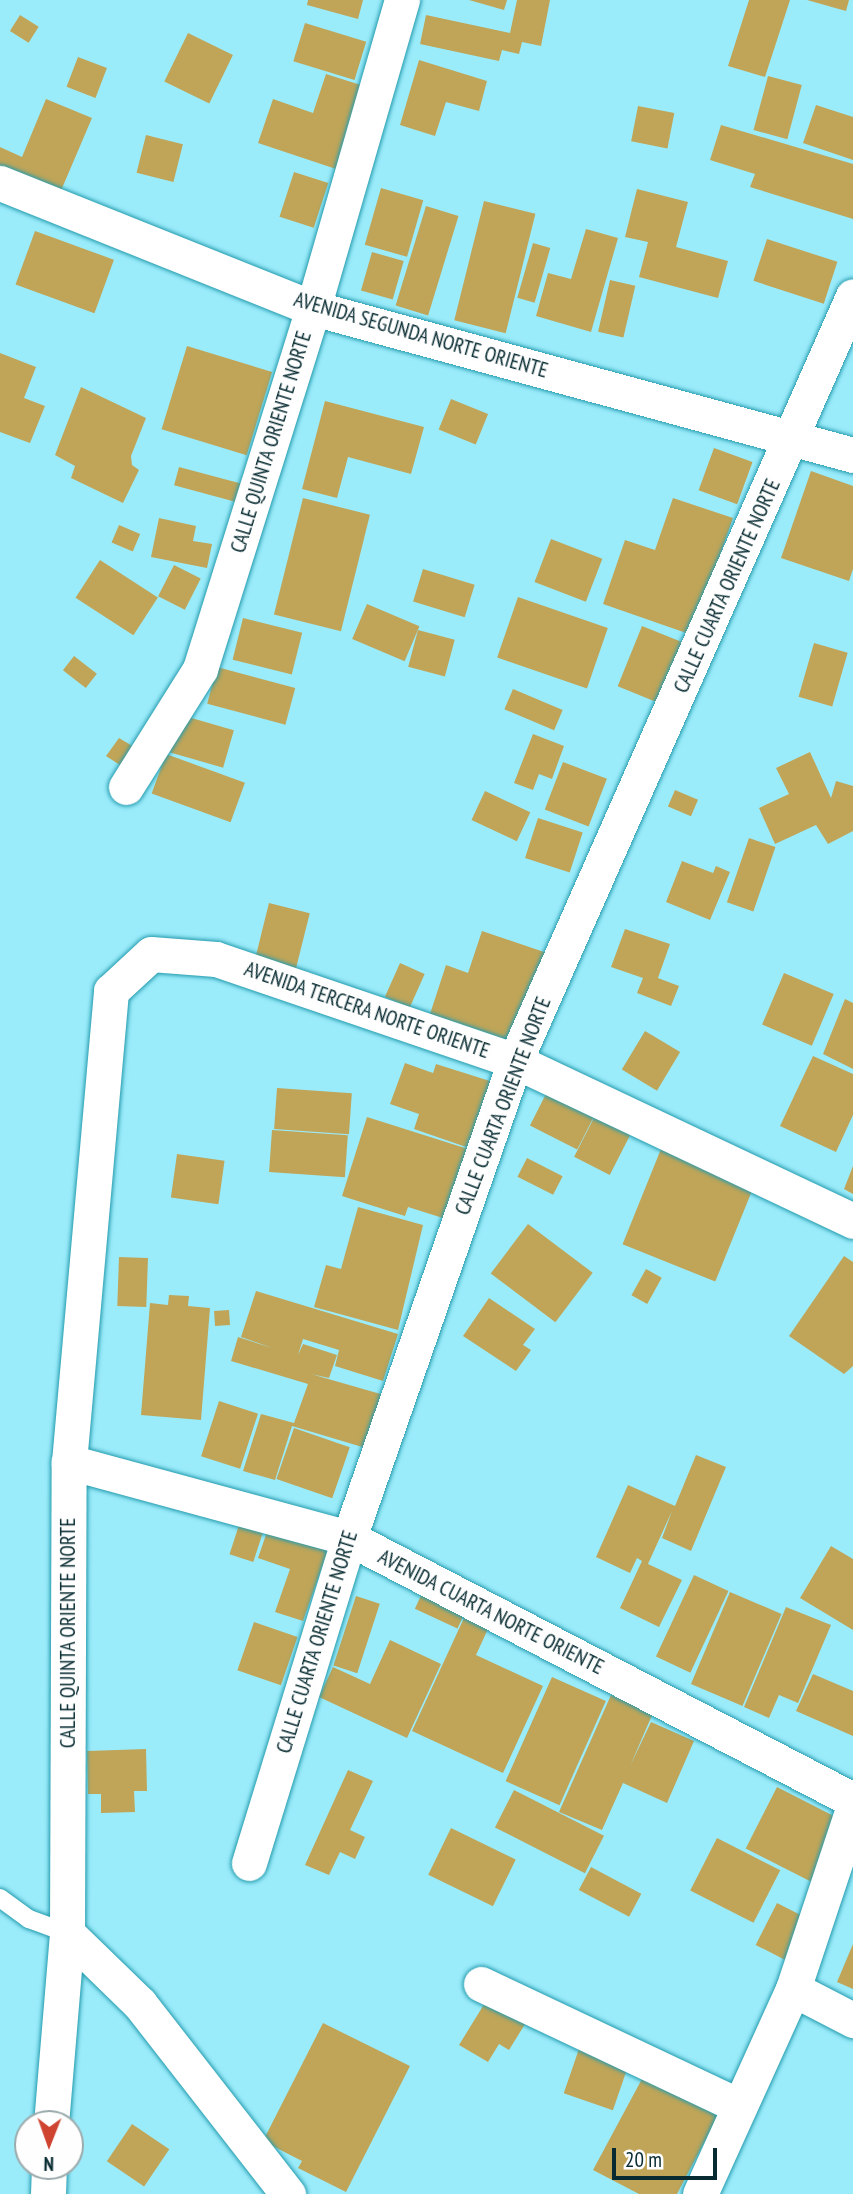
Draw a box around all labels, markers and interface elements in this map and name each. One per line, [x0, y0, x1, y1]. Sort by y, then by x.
street label: AVENIDA SEGUNDA NORTE ORIENTE [290, 286, 552, 384]
street label: CALLE QUINTA ORIENTE NORTE [225, 328, 317, 556]
street label: CALLE CUARTA ORIENTE NORTE [668, 475, 786, 697]
street label: AVENIDA TERCERA NORTE ORIENTE [240, 956, 494, 1064]
street label: CALLE CUARTA ORIENTE NORTE [450, 993, 556, 1219]
street label: CALLE QUINTA ORIENTE NORTE [55, 1517, 81, 1749]
street label: CALLE CUARTA ORIENTE NORTE [271, 1527, 363, 1757]
street label: AVENIDA CUARTA NORTE ORIENTE [373, 1544, 609, 1680]
north arrow [14, 2110, 84, 2180]
scale bar [615, 2134, 720, 2178]
text: 20 m [625, 2146, 662, 2173]
text: N [43, 2152, 54, 2176]

